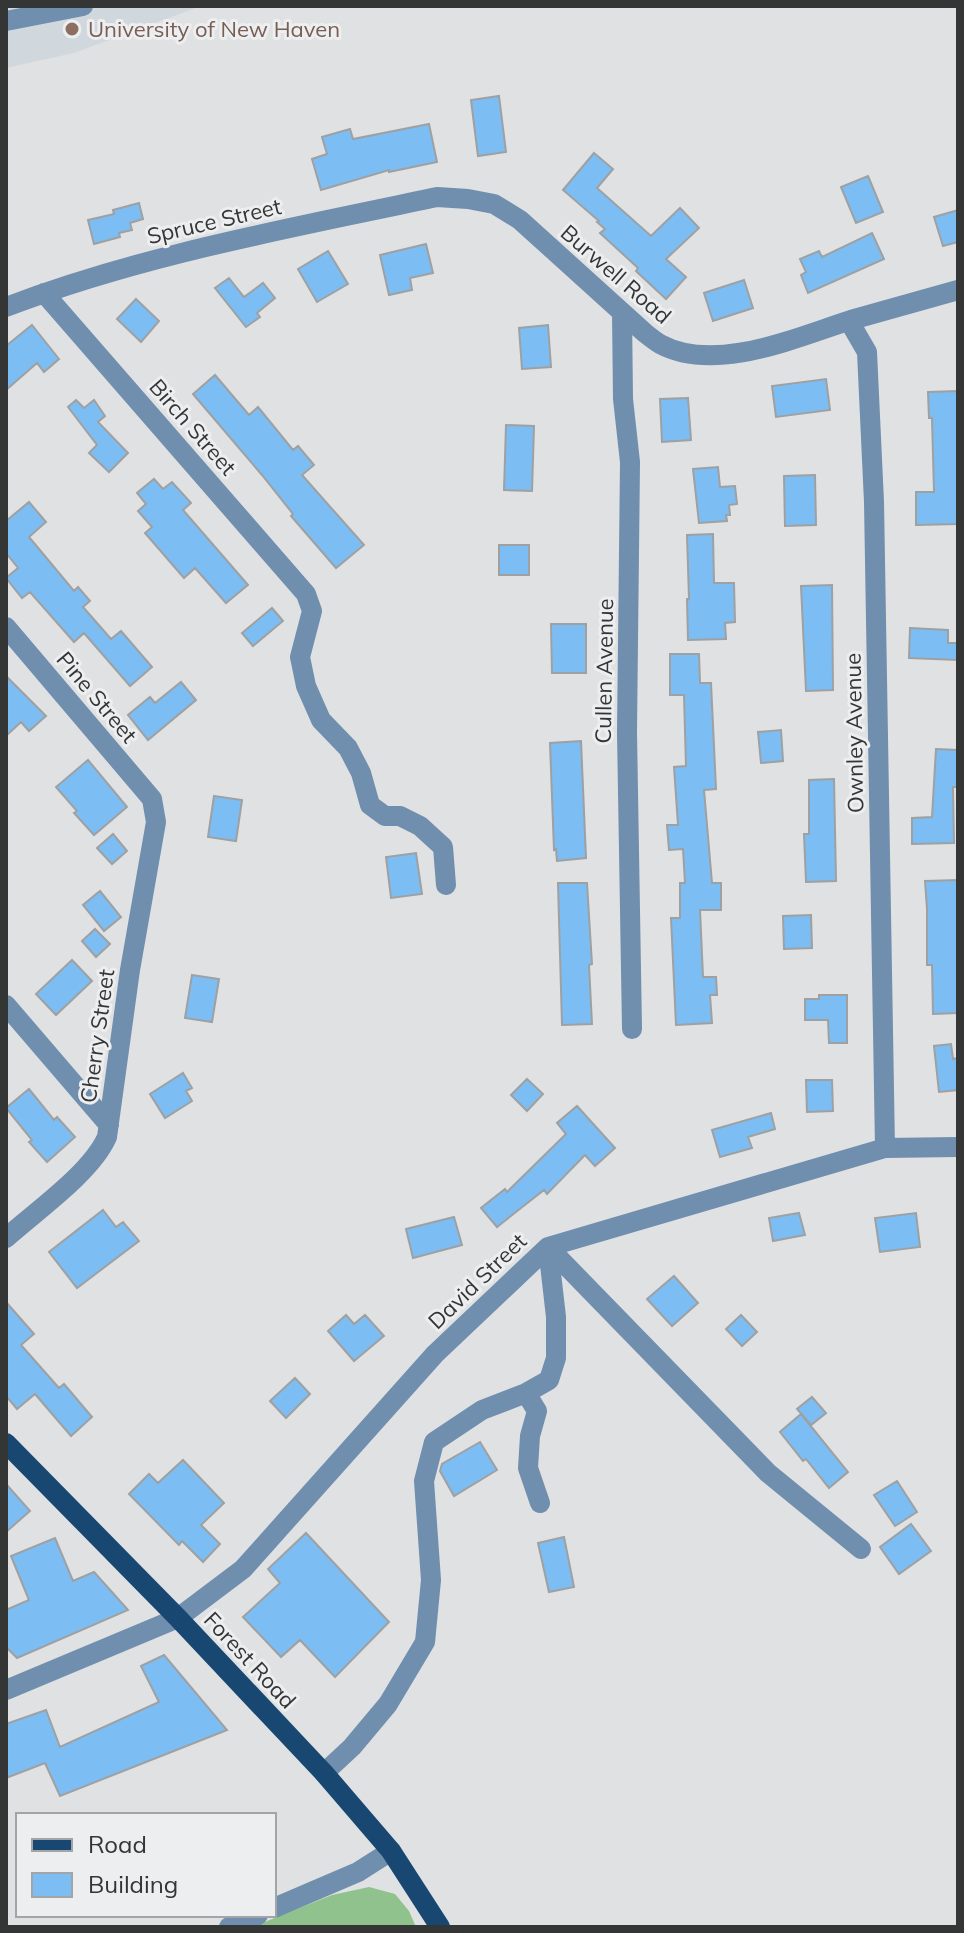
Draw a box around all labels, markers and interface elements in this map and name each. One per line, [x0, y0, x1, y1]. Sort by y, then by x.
place label: University of New Haven [88, 15, 340, 43]
marker: University of New Haven [63, 20, 81, 38]
street label: Spruce Street [144, 192, 284, 250]
street label: Burwell Road [555, 218, 677, 330]
street label: Birch Street [144, 373, 243, 481]
street label: Cullen Avenue [589, 598, 619, 744]
street label: Pine Street [51, 645, 144, 749]
street label: Ownley Avenue [839, 653, 869, 813]
street label: Cherry Street [74, 967, 120, 1105]
street label: David Street [422, 1227, 532, 1335]
street label: Forest Road [198, 1606, 302, 1714]
legend [16, 1813, 276, 1917]
text: Road [88, 1829, 147, 1859]
text: Building [88, 1869, 178, 1899]

